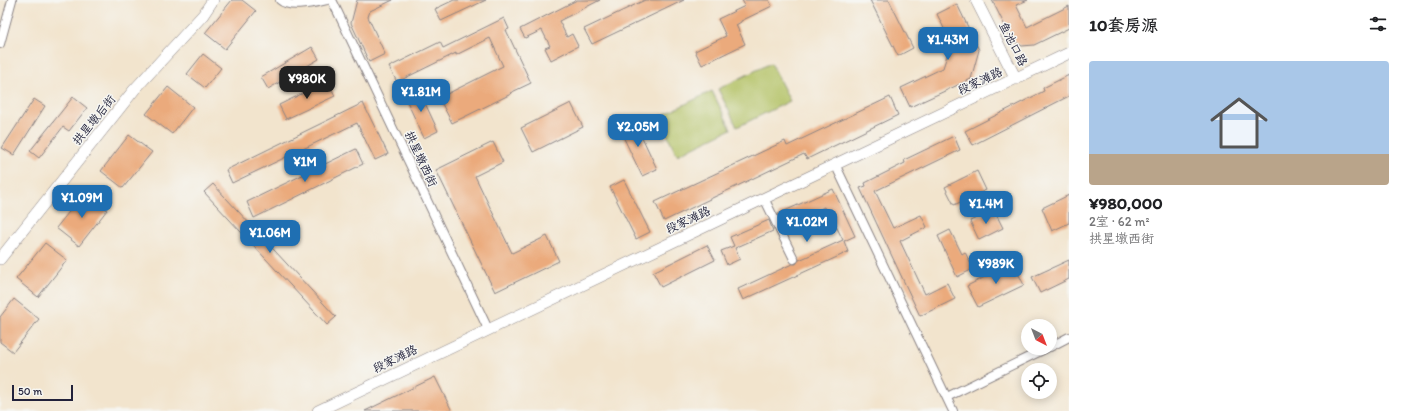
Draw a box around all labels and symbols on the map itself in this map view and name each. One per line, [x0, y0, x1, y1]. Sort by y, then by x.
street label: 鱼池口路 [996, 19, 1030, 69]
pin: ¥1.43M [915, 27, 981, 61]
street label: 段家滩路 [955, 65, 1005, 97]
pin: ¥980K [279, 66, 335, 100]
pin: ¥1.81M [388, 79, 454, 113]
street label: 拱星墩后街 [70, 92, 118, 148]
pin: ¥2.05M [605, 114, 671, 148]
street label: 拱星墩西街 [402, 129, 440, 189]
pin: ¥1M [286, 149, 324, 183]
pin: ¥1.09M [49, 185, 115, 219]
pin: ¥1.4M [958, 191, 1014, 225]
street label: 段家滩路 [663, 204, 713, 236]
pin: ¥1.02M [774, 209, 840, 243]
pin: ¥1.06M [237, 220, 303, 254]
pin: ¥989K [968, 251, 1024, 285]
north arrow [1021, 319, 1057, 355]
street label: 段家滩路 [370, 342, 420, 376]
scale bar [12, 383, 73, 402]

